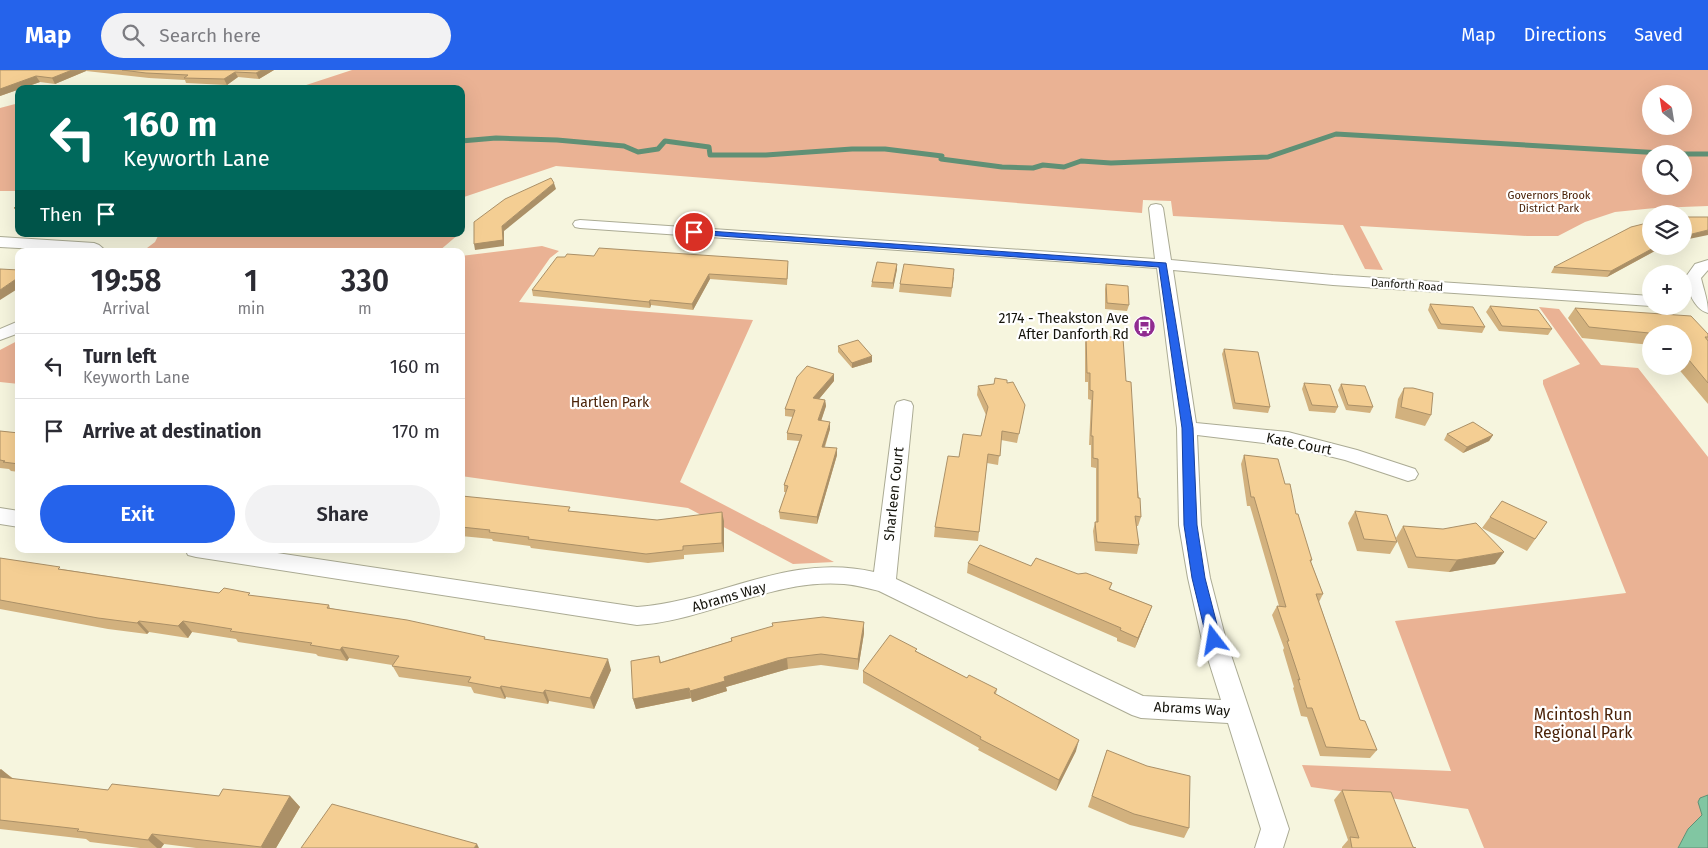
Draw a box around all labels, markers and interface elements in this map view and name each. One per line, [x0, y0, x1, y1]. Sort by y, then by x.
search box [101, 13, 451, 58]
text: Map [25, 21, 71, 49]
icon: search [119, 21, 147, 49]
text: Search here [159, 24, 261, 47]
text: Map [1461, 24, 1496, 46]
text: Directions [1524, 24, 1606, 46]
text: Saved [1634, 24, 1683, 46]
north arrow [1642, 85, 1692, 135]
map controls [1642, 85, 1692, 375]
text: 160 m [123, 103, 217, 145]
icon: left [40, 105, 105, 170]
text: Keyworth Lane [123, 145, 270, 172]
button: search [1642, 145, 1692, 195]
park label: Governors Brook District Park [1507, 189, 1591, 215]
icon: arrive [92, 200, 120, 228]
text: Then [40, 203, 82, 226]
button: layers [1642, 205, 1692, 255]
pin [673, 211, 715, 253]
icon: arrive [680, 218, 708, 246]
text: 19:58 [91, 263, 162, 299]
text: 1 [244, 263, 258, 299]
text: 330 [341, 263, 389, 299]
button: + [1642, 265, 1692, 315]
street label: Danforth Road [1370, 276, 1444, 294]
text: Arrival [103, 299, 150, 318]
text: min [237, 299, 265, 318]
text: m [358, 299, 372, 318]
place label: 2174 - Theakston Ave After Danforth Rd [999, 310, 1129, 343]
bus stop icon: 2174 - Theakston Ave After Danforth Rd [1133, 314, 1157, 338]
button: − [1642, 325, 1692, 375]
text: Turn left [83, 345, 157, 368]
icon: left [40, 352, 68, 380]
text: 160 m [390, 355, 440, 378]
text: Keyworth Lane [83, 368, 190, 387]
park label: Hartlen Park [571, 394, 650, 411]
icon: arrive [40, 417, 68, 445]
text: Arrive at destination [83, 420, 262, 443]
text: 170 m [392, 420, 440, 443]
street label: Kate Court [1265, 429, 1334, 459]
street label: Sharleen Court [881, 445, 907, 542]
button: Exit [40, 485, 235, 543]
button: Share [245, 485, 440, 543]
street label: Abrams Way [690, 578, 768, 616]
position arrow [1187, 613, 1239, 665]
street label: Abrams Way [1153, 699, 1231, 719]
park label: Mcintosh Run Regional Park [1534, 705, 1633, 742]

